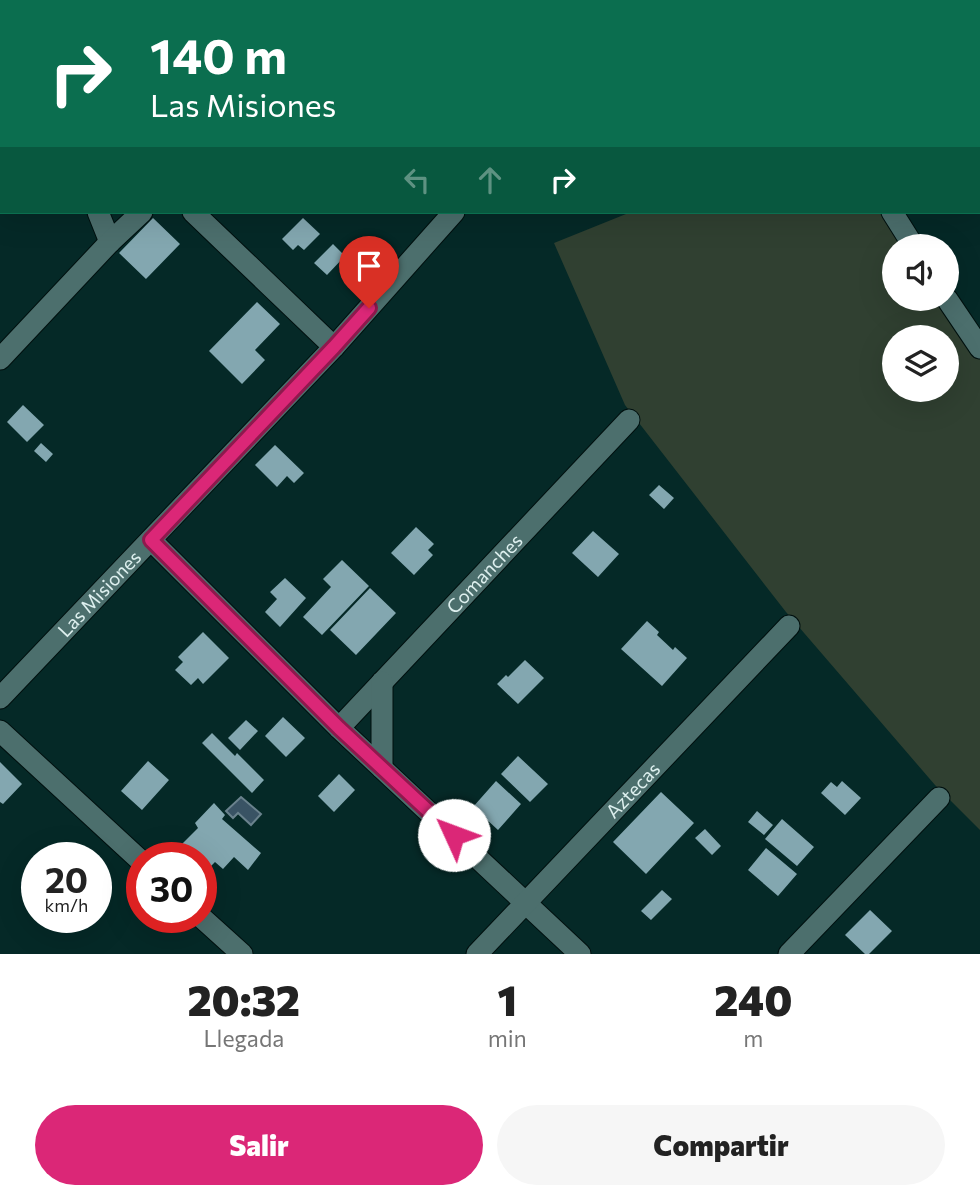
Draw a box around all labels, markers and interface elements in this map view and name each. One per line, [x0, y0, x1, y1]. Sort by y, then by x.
text: 140 m [150, 24, 287, 84]
icon: right [35, 28, 126, 119]
text: Las Misiones [150, 84, 336, 124]
icon: left [398, 161, 436, 199]
icon: ahead [471, 161, 509, 199]
icon: right [544, 161, 582, 199]
map controls [882, 234, 959, 402]
button: sound [882, 234, 959, 311]
pin [339, 236, 399, 308]
icon: arrive [350, 247, 388, 285]
button: layers [882, 325, 959, 402]
street label: Comanches [441, 529, 527, 618]
street label: Las Misiones [52, 545, 145, 641]
street label: Aztecas [601, 757, 664, 823]
position arrow [417, 798, 491, 872]
speed limit sign: 30 [126, 842, 217, 933]
text: 20 [45, 857, 88, 900]
text: km/h [45, 894, 88, 916]
text: 20:32 [188, 973, 300, 1025]
text: 1 [497, 973, 517, 1025]
text: 240 [714, 973, 792, 1025]
text: Llegada [203, 1024, 284, 1052]
text: min [488, 1024, 527, 1052]
text: m [743, 1024, 763, 1052]
button: Salir [35, 1105, 483, 1185]
button: Compartir [497, 1105, 945, 1185]

